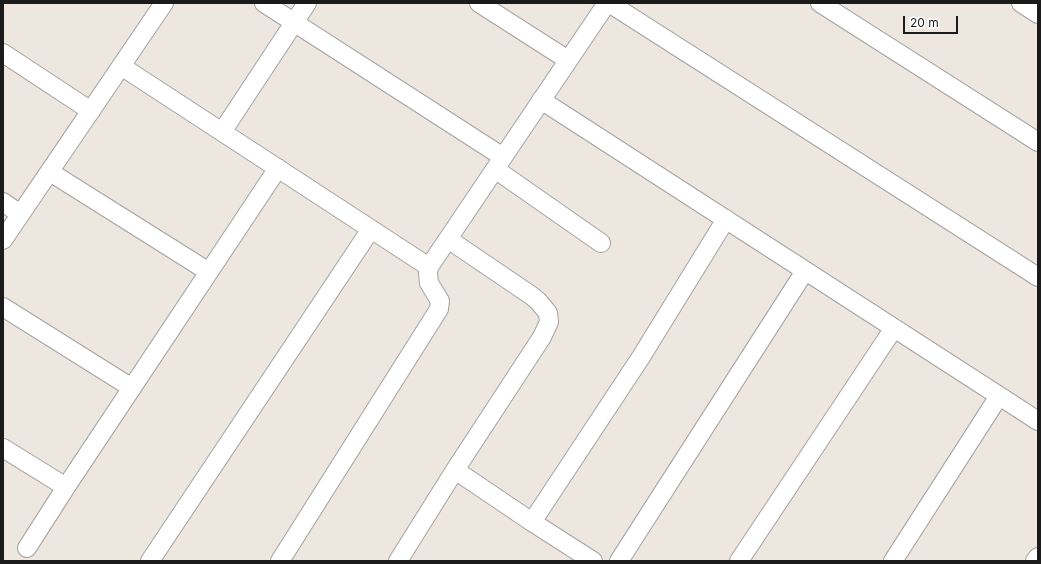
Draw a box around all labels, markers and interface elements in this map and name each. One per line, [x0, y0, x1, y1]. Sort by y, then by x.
scale bar [905, 8, 960, 34]
text: 20 m [910, 15, 939, 30]

